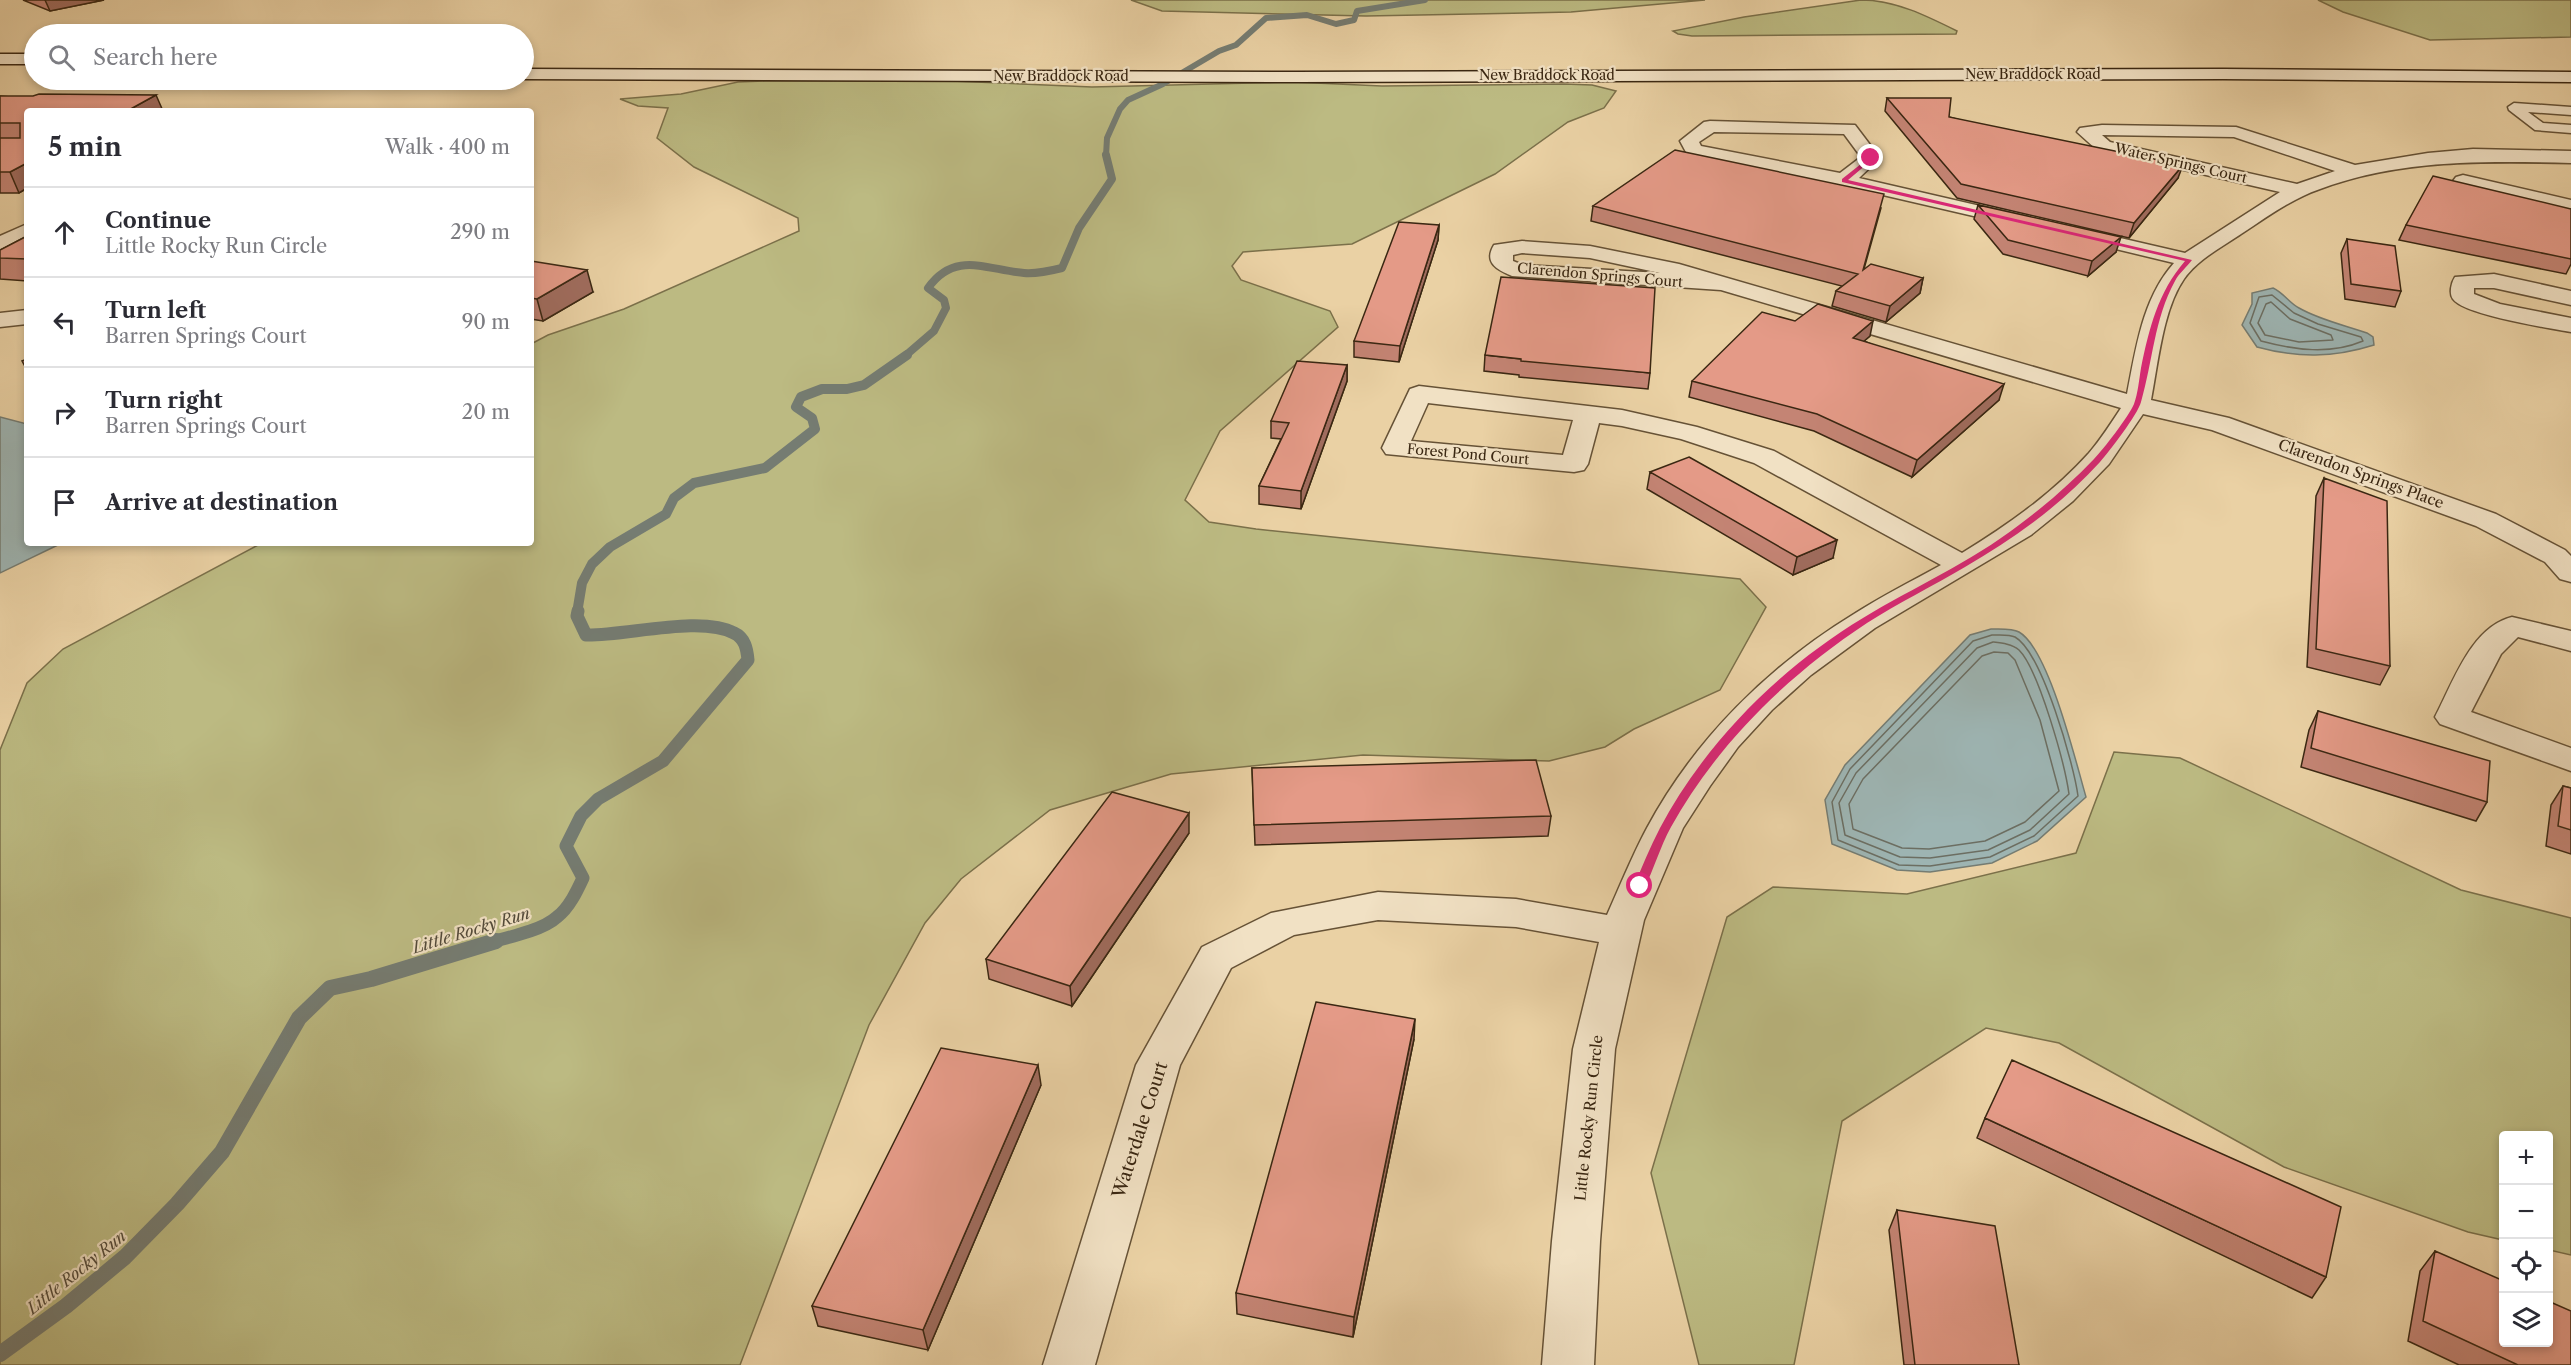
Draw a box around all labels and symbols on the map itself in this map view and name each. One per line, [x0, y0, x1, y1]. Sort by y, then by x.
street label: New Braddock Road [1965, 65, 2101, 83]
street label: New Braddock Road [1479, 66, 1615, 84]
street label: New Braddock Road [993, 67, 1129, 85]
street label: Water Springs Court [2112, 139, 2249, 187]
route end [1857, 144, 1883, 170]
street label: Clarendon Springs Court [1516, 259, 1684, 291]
street label: Clarendon Springs Place [2276, 435, 2447, 512]
street label: Forest Pond Court [1406, 440, 1530, 468]
route start [1626, 872, 1652, 898]
water label: Little Rocky Run [408, 903, 532, 958]
street label: Little Rocky Run Circle [1570, 1034, 1607, 1202]
street label: Waterdale Court [1107, 1058, 1173, 1202]
water label: Little Rocky Run [21, 1226, 130, 1319]

